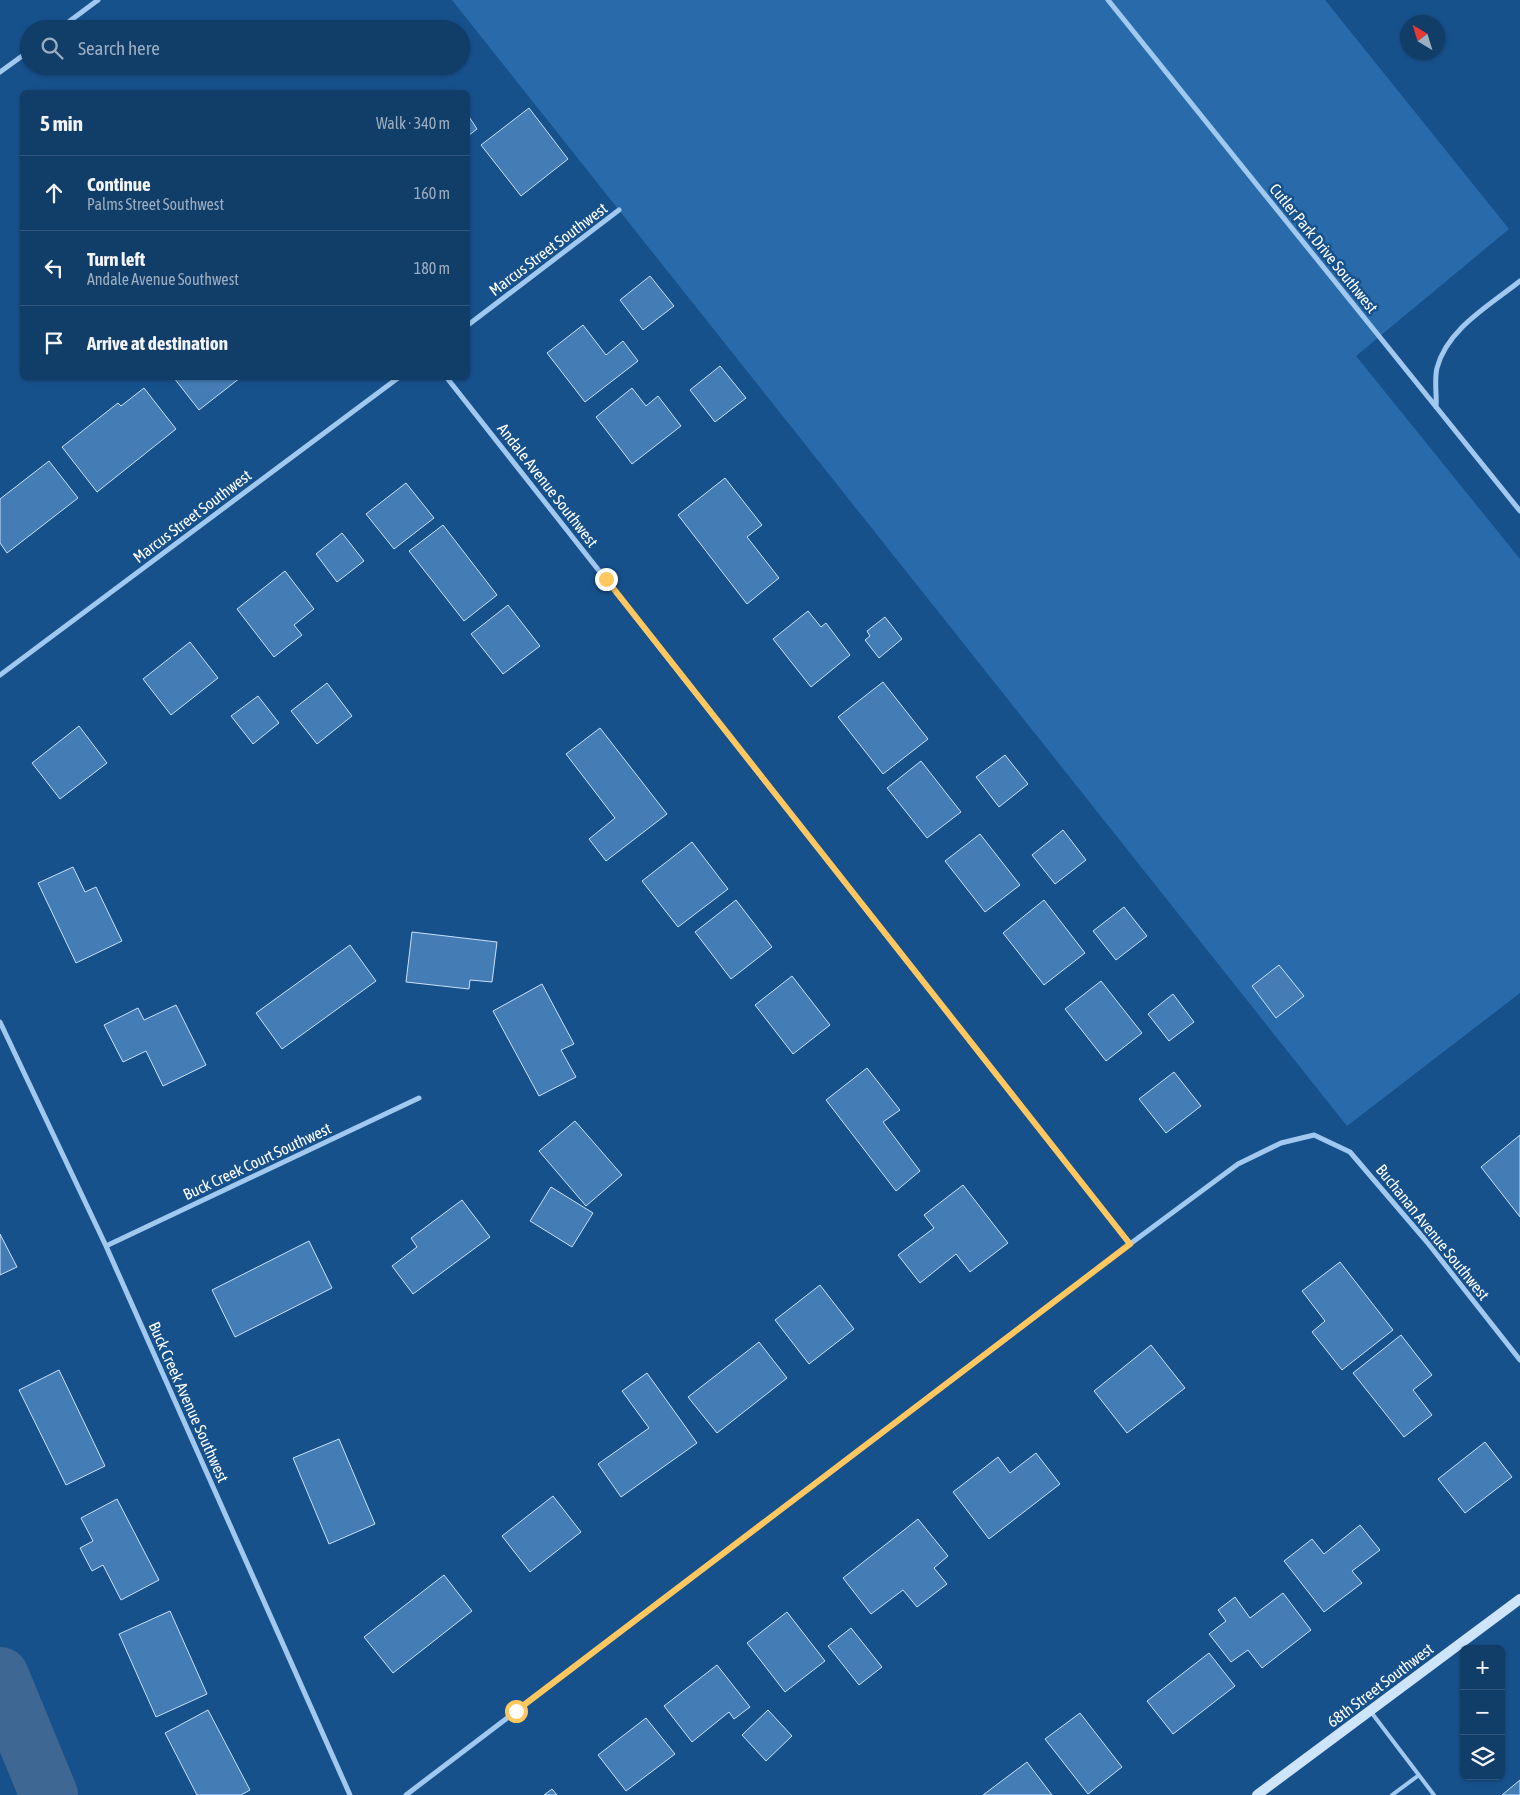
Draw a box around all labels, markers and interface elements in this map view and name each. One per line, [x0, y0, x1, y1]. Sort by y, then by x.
north arrow [1400, 15, 1445, 60]
search box [20, 20, 470, 75]
icon: search [38, 34, 66, 62]
text: Search here [78, 37, 160, 59]
text: 5 min [40, 111, 83, 135]
text: Walk · 340 m [376, 114, 450, 132]
text: Continue [87, 173, 151, 195]
icon: ahead [40, 179, 68, 207]
street label: Cutler Park Drive Southwest [1266, 180, 1382, 317]
text: 160 m [414, 184, 450, 202]
text: Palms Street Southwest [87, 195, 224, 213]
street label: Marcus Street Southwest [486, 199, 611, 299]
text: Turn left [87, 248, 145, 270]
icon: left [40, 254, 68, 282]
text: 180 m [414, 259, 450, 277]
text: Andale Avenue Southwest [87, 270, 239, 288]
icon: arrive [40, 329, 68, 357]
text: Arrive at destination [87, 332, 228, 354]
street label: Andale Avenue Southwest [494, 420, 602, 551]
street label: Marcus Street Southwest [130, 466, 255, 566]
route end [595, 568, 618, 591]
street label: Buck Creek Court Southwest [180, 1119, 334, 1203]
street label: Buchanan Avenue Southwest [1373, 1161, 1494, 1304]
street label: Buck Creek Avenue Southwest [145, 1319, 233, 1485]
street label: 68th Street Southwest [1323, 1639, 1437, 1731]
map controls [1460, 1645, 1505, 1780]
button: + [1460, 1645, 1505, 1690]
button: − [1460, 1690, 1505, 1735]
route start [505, 1700, 528, 1723]
button: layers [1460, 1735, 1505, 1780]

